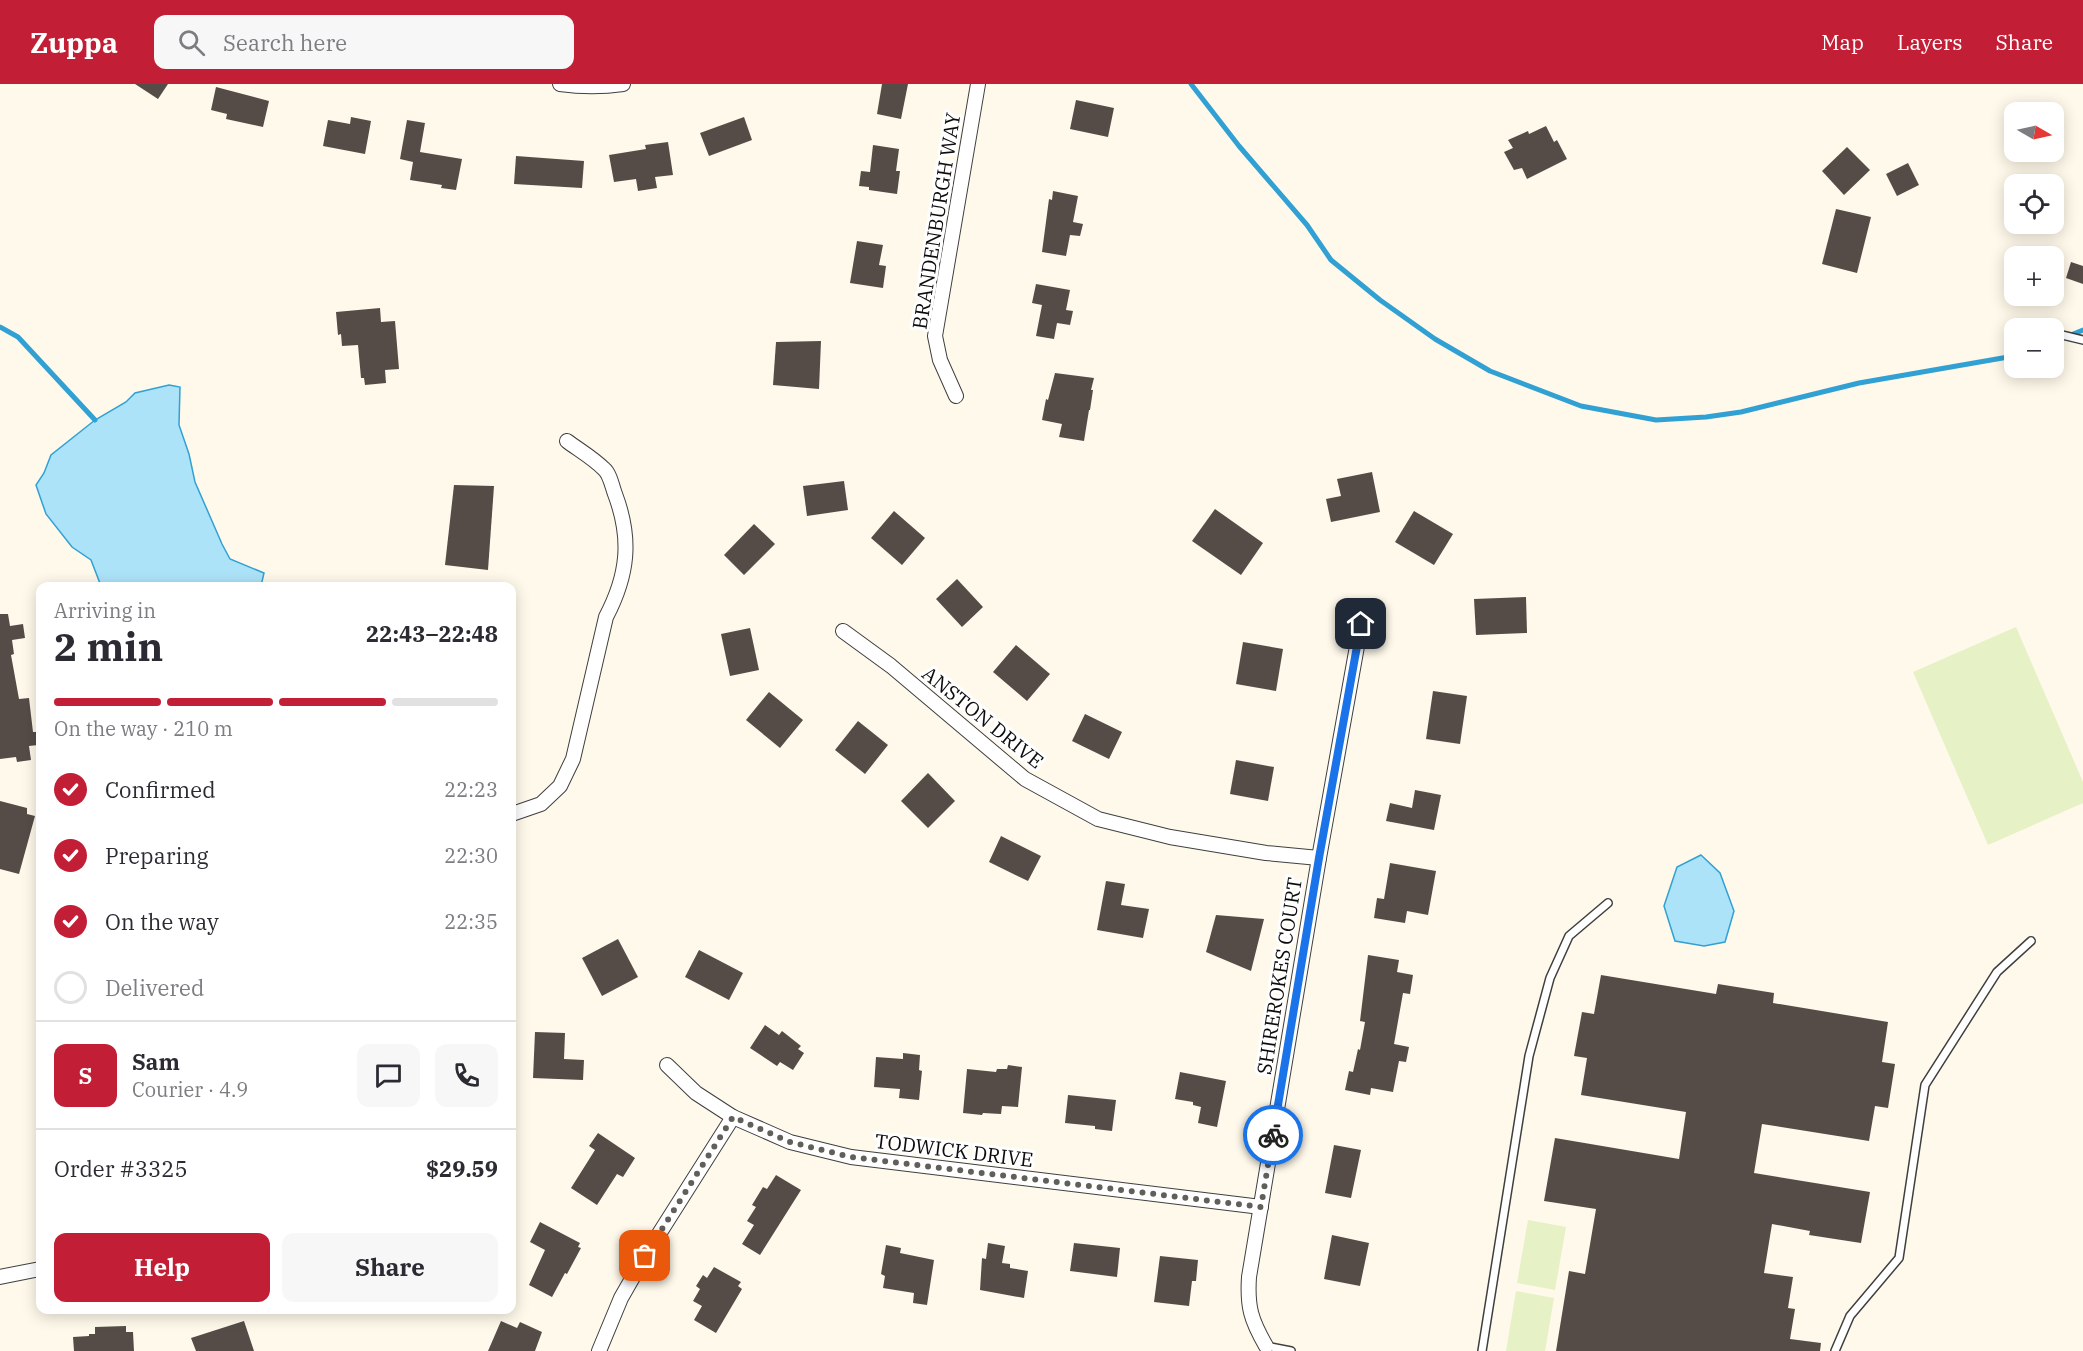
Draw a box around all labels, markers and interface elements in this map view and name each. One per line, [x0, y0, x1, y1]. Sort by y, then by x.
search box [154, 15, 574, 69]
text: Zuppa [30, 24, 118, 61]
icon: search [175, 26, 208, 59]
text: Search here [223, 28, 347, 57]
text: Map [1821, 28, 1864, 56]
text: Layers [1897, 28, 1963, 56]
text: Share [1996, 28, 2053, 56]
north arrow [2004, 102, 2064, 162]
map controls [2004, 102, 2064, 378]
street label: BRANDENBURGH WAY [906, 110, 967, 331]
button: locate [2004, 174, 2064, 234]
button: + [2004, 246, 2064, 306]
button: − [2004, 318, 2064, 378]
text: Arriving in [54, 597, 156, 624]
pin [1335, 598, 1386, 649]
icon: home [1344, 607, 1377, 640]
text: 22:43–22:48 [366, 619, 498, 648]
text: 2 min [54, 621, 163, 672]
street label: ANSTON DRIVE [917, 660, 1049, 774]
text: On the way · 210 m [54, 715, 233, 742]
icon: check [54, 773, 87, 806]
text: Confirmed [105, 775, 216, 804]
text: 22:23 [444, 776, 498, 803]
icon: check [54, 839, 87, 872]
text: Preparing [105, 841, 209, 870]
text: 22:30 [444, 842, 498, 869]
street label: SHIREROKES COURT [1250, 875, 1308, 1077]
icon: check [54, 905, 87, 938]
text: On the way [105, 907, 219, 936]
text: 22:35 [444, 908, 498, 935]
text: Delivered [105, 973, 204, 1002]
button: chat [357, 1044, 420, 1107]
button: phone [435, 1044, 498, 1107]
text: Sam [132, 1047, 180, 1076]
text: S [79, 1061, 92, 1090]
text: Courier · 4.9 [132, 1076, 248, 1103]
courier [1243, 1105, 1303, 1165]
icon: bike [1257, 1119, 1290, 1152]
street label: TODWICK DRIVE [873, 1127, 1035, 1173]
text: Order #3325 [54, 1154, 188, 1183]
text: $29.59 [426, 1154, 498, 1183]
pin [619, 1230, 670, 1281]
button: Help [54, 1233, 270, 1302]
button: Share [282, 1233, 498, 1302]
icon: bag [628, 1239, 661, 1272]

